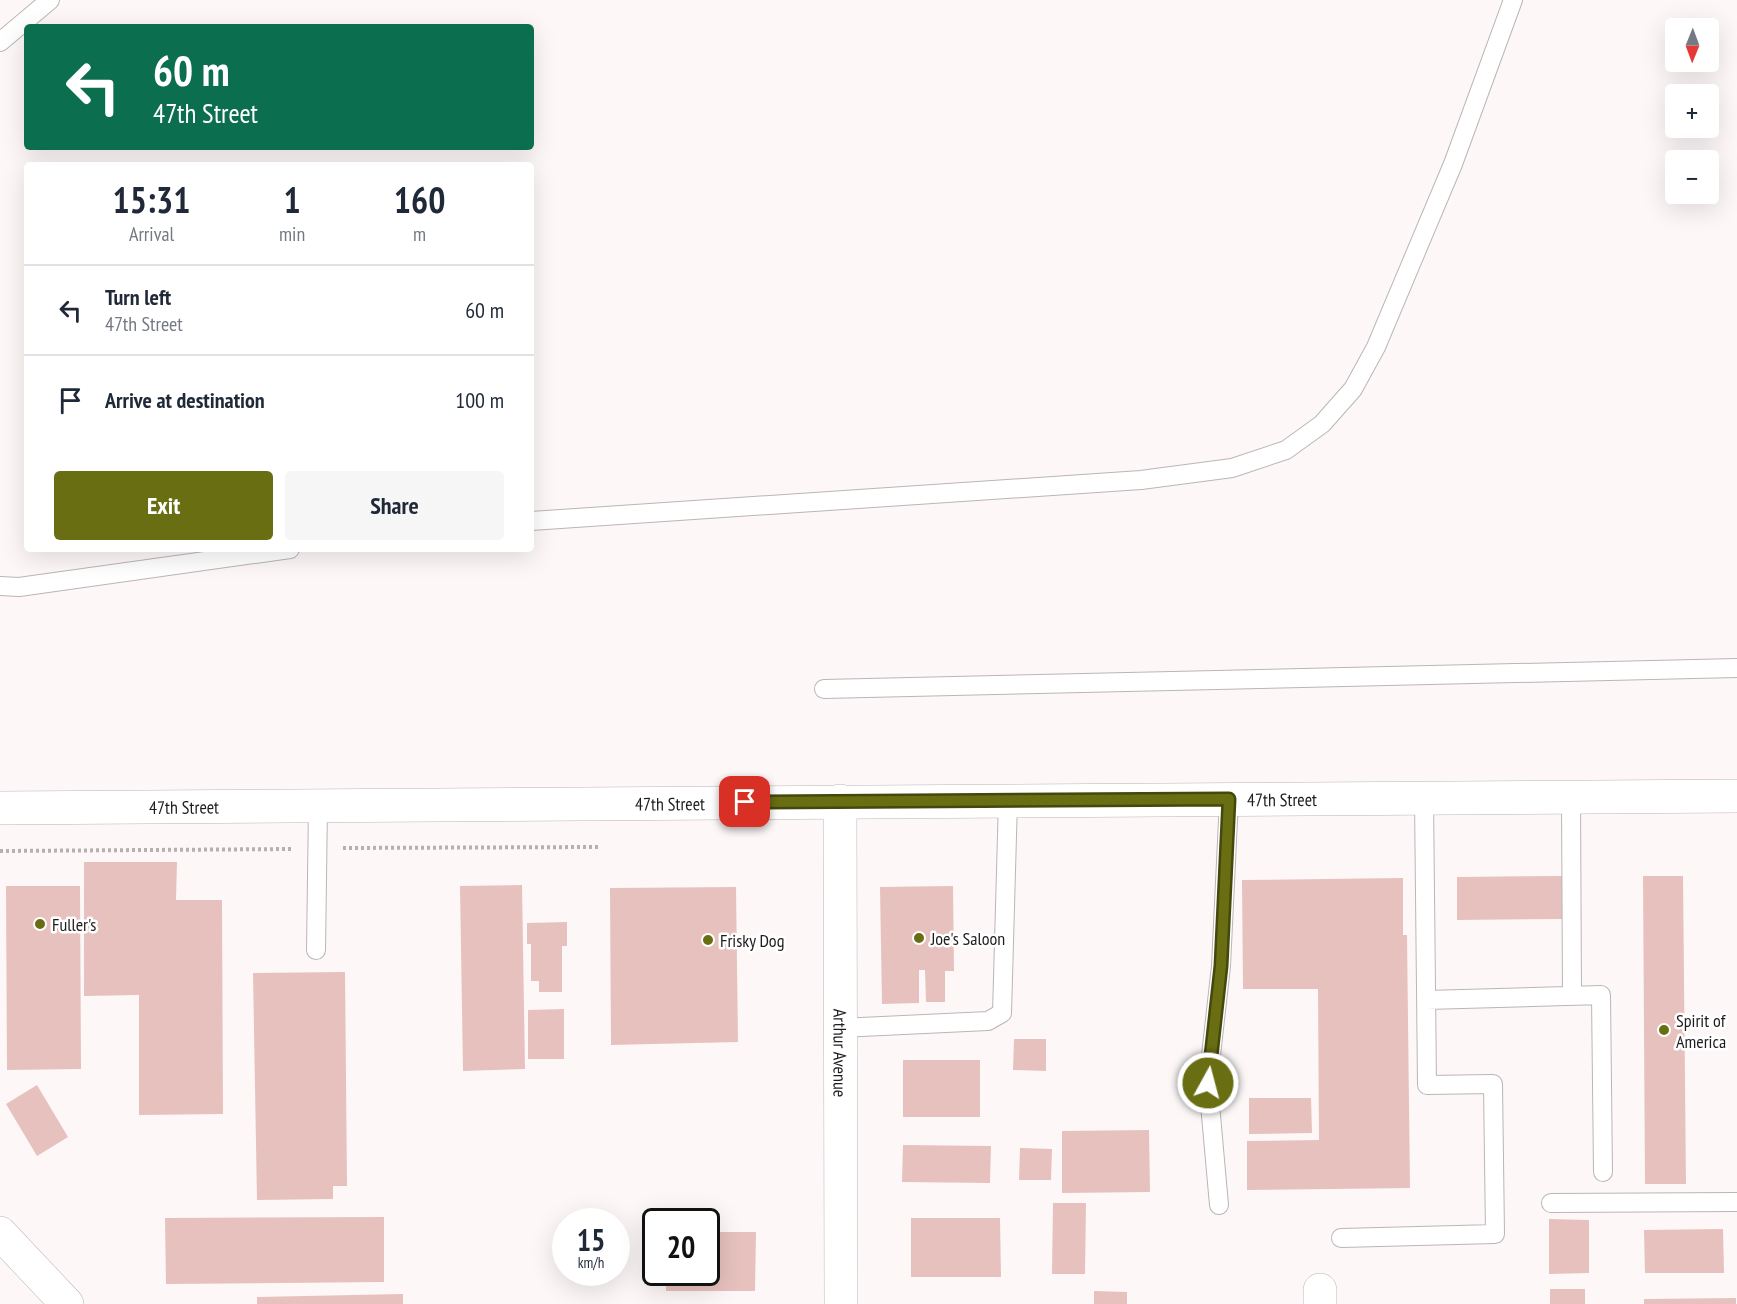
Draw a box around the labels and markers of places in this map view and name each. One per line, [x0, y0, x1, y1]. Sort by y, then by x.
pin [719, 776, 770, 827]
place label: Fuller's [52, 913, 96, 936]
marker: Fuller's [33, 917, 47, 931]
place label: Joe's Saloon [930, 927, 1005, 950]
place label: Frisky Dog [720, 929, 784, 952]
marker: Joe's Saloon [912, 931, 926, 945]
marker: Frisky Dog [701, 933, 715, 947]
place label: Spirit of America [1676, 1009, 1727, 1053]
marker: Spirit of America [1657, 1023, 1671, 1037]

